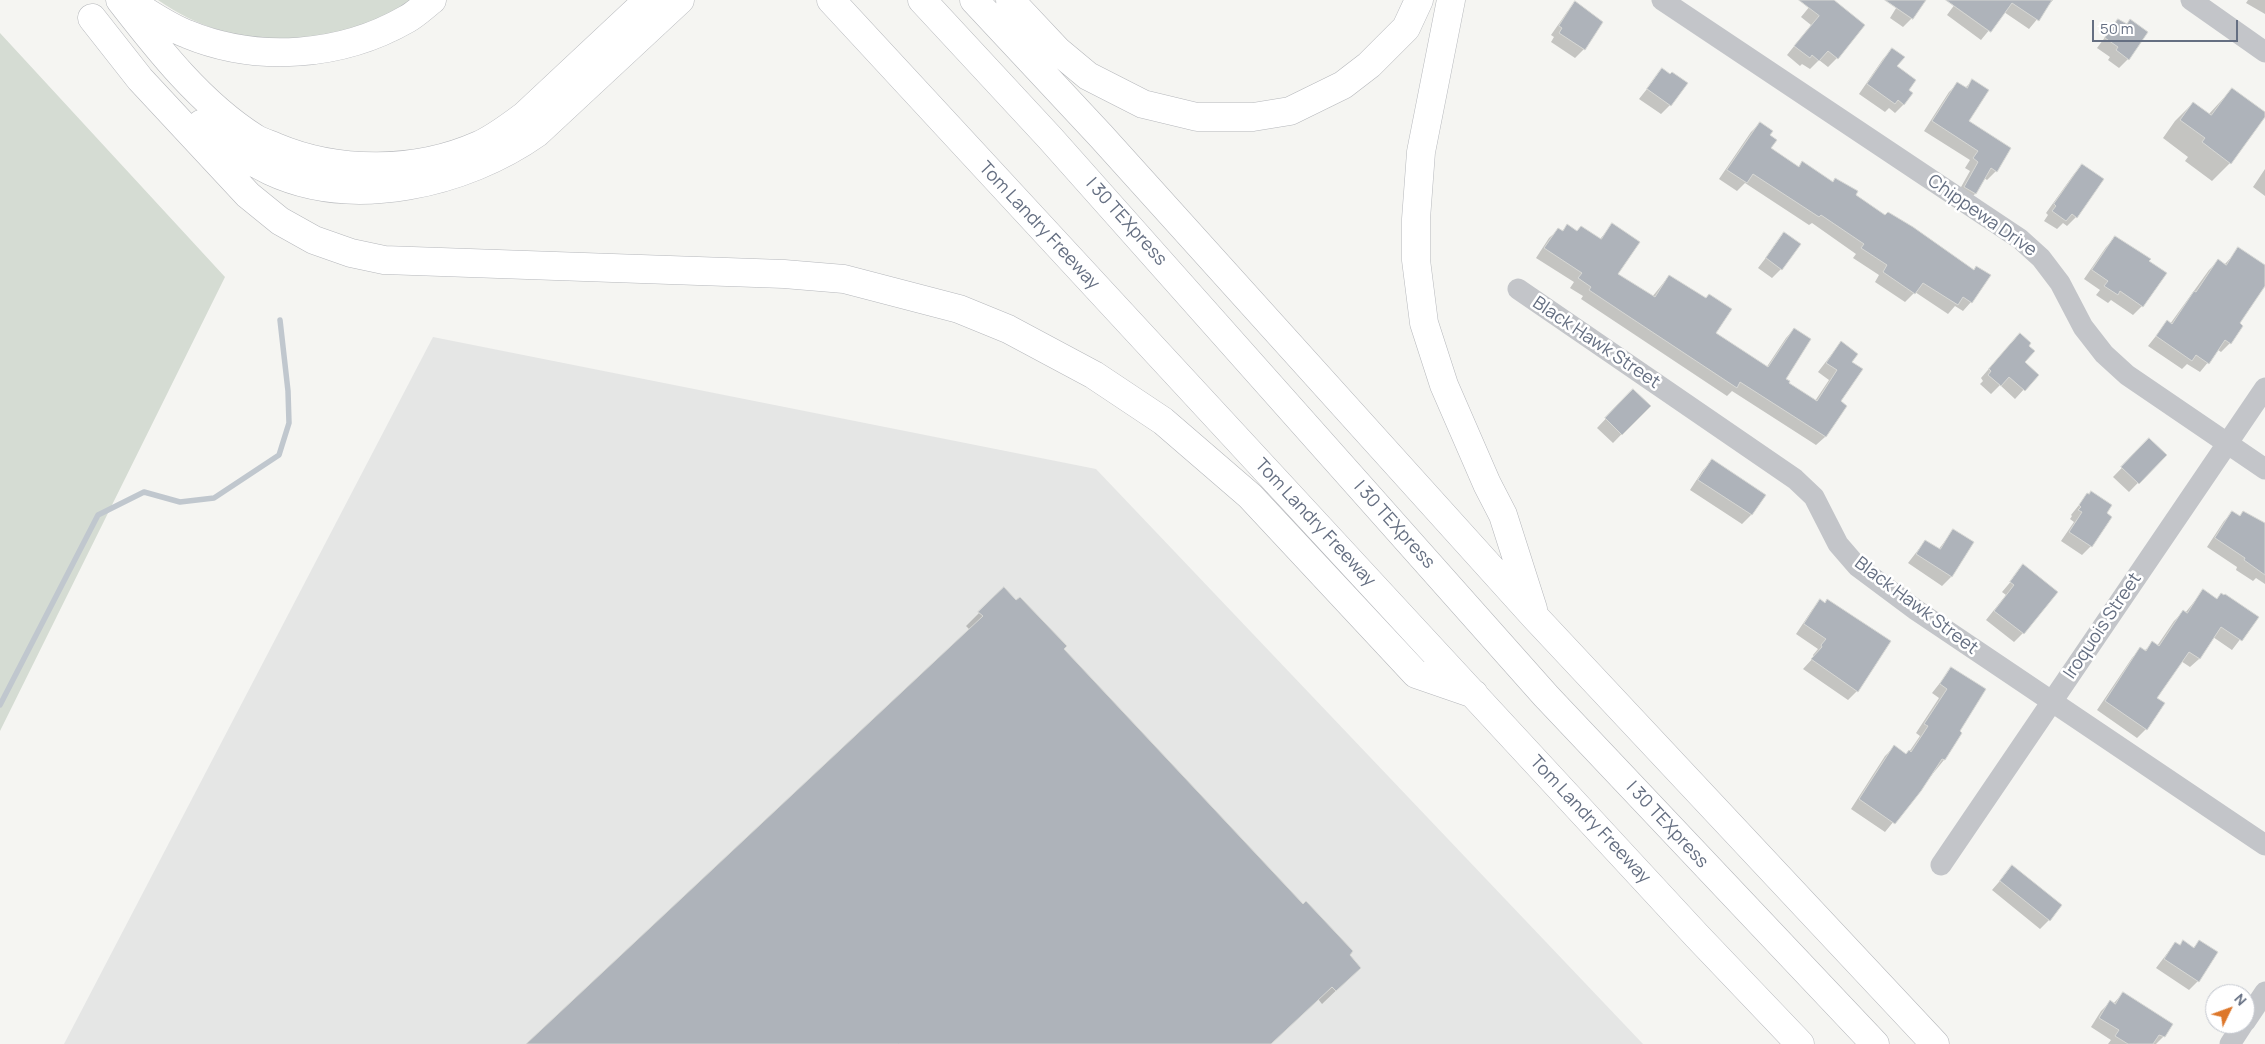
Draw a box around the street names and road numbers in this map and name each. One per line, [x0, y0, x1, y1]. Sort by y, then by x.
street label: Tom Landry Freeway [974, 158, 1104, 294]
street label: Chippewa Drive [1923, 170, 2041, 262]
street label: I 30 TEXpress [1081, 174, 1171, 270]
street label: Black Hawk Street [1528, 292, 1664, 394]
street label: Tom Landry Freeway [1250, 455, 1380, 591]
street label: I 30 TEXpress [1349, 477, 1439, 573]
street label: Black Hawk Street [1850, 553, 1982, 659]
street label: Iroquois Street [2060, 569, 2146, 683]
street label: Tom Landry Freeway [1525, 752, 1655, 888]
street label: I 30 TEXpress [1621, 777, 1713, 873]

